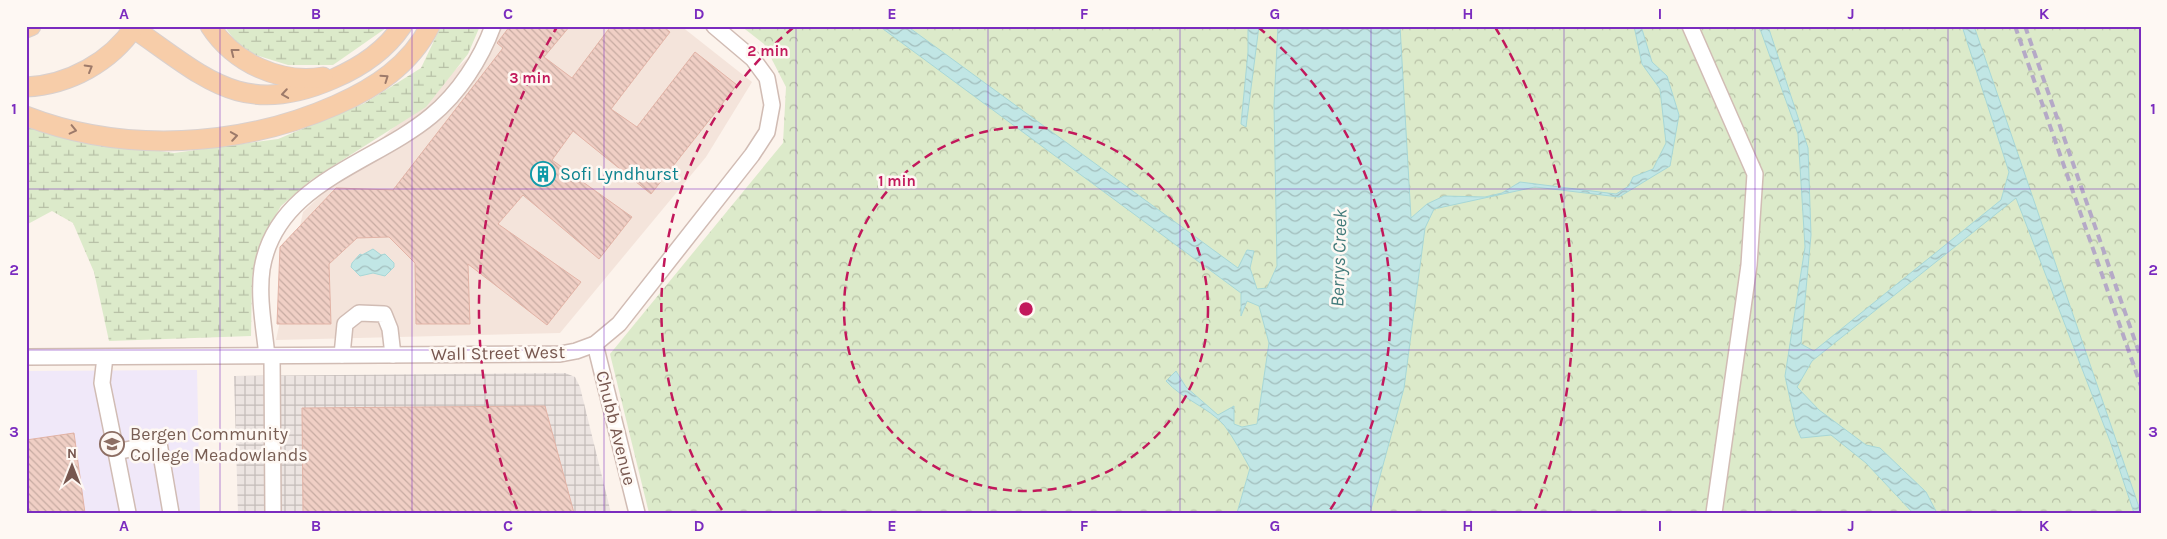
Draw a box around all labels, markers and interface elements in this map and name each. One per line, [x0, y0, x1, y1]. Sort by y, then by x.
text: A [119, 4, 129, 23]
text: B [311, 4, 321, 23]
text: C [503, 4, 513, 23]
text: D [694, 4, 705, 23]
text: E [887, 4, 897, 23]
text: F [1080, 4, 1089, 23]
text: G [1270, 4, 1280, 23]
text: H [1462, 4, 1474, 23]
text: I [1658, 4, 1662, 23]
text: J [1847, 4, 1855, 23]
text: K [2039, 4, 2050, 23]
text: 2 min [747, 42, 789, 60]
one-way arrow [231, 50, 240, 58]
one-way arrow [84, 65, 93, 75]
text: 3 min [509, 69, 551, 87]
one-way arrow [379, 75, 389, 84]
one-way arrow [280, 89, 289, 99]
text: 1 [11, 99, 17, 118]
text: 1 [2150, 99, 2156, 118]
one-way arrow [68, 124, 77, 135]
one-way arrow [230, 131, 239, 141]
building icon: Sofi Lyndhurst [530, 161, 556, 187]
place label: Sofi Lyndhurst [560, 163, 679, 185]
text: 1 min [878, 172, 916, 190]
water label: Berrys Creek [1326, 208, 1352, 307]
text: 2 [9, 260, 19, 279]
text: 2 [2148, 260, 2158, 279]
centre of rings [1017, 300, 1035, 318]
street label: Wall Street West [431, 341, 566, 365]
street label: Chubb Avenue [591, 368, 641, 488]
text: 3 [9, 422, 19, 441]
text: 3 [2148, 422, 2158, 441]
place label: Bergen Community College Meadowlands [130, 423, 308, 466]
school or university icon: Bergen Community College Meadowlands [99, 431, 125, 457]
north arrow [48, 442, 98, 492]
text: N [67, 445, 77, 462]
text: A [119, 516, 129, 535]
text: B [311, 516, 321, 535]
text: C [503, 516, 513, 535]
text: D [694, 516, 705, 535]
text: E [887, 516, 897, 535]
text: F [1080, 516, 1089, 535]
text: G [1270, 516, 1280, 535]
text: H [1462, 516, 1474, 535]
text: I [1658, 516, 1662, 535]
text: J [1847, 516, 1855, 535]
text: K [2039, 516, 2050, 535]

